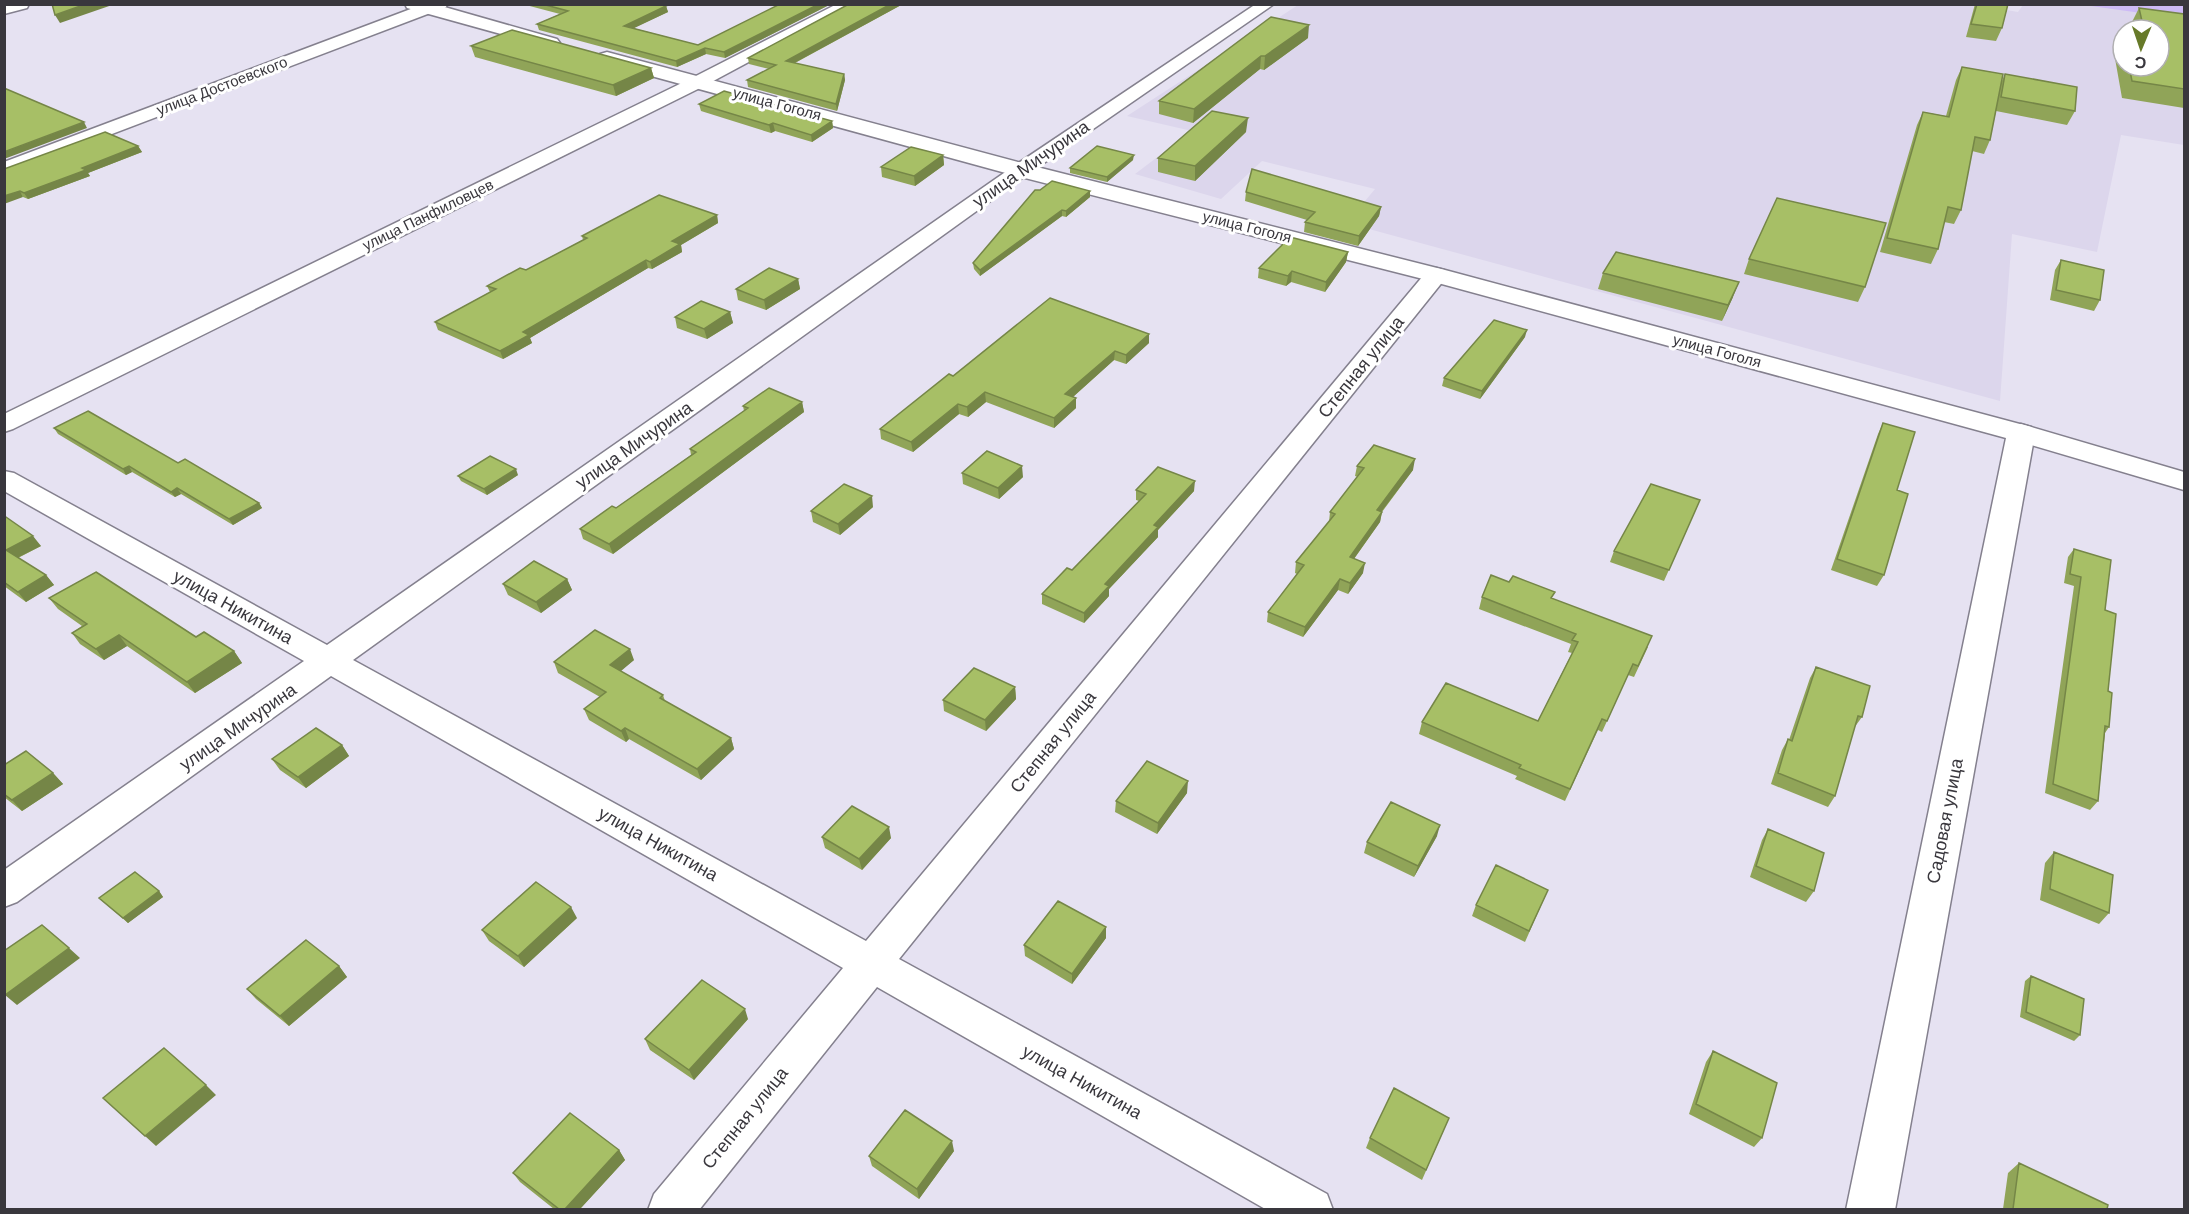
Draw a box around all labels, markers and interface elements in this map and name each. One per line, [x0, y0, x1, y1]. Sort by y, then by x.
north arrow [2111, 18, 2171, 78]
street label: улица Достоевского [154, 52, 290, 120]
text: С [2134, 52, 2147, 73]
street label: улица Гоголя [731, 83, 823, 125]
street label: улица Мичурина [968, 114, 1095, 213]
street label: улица Панфиловцев [359, 175, 497, 255]
street label: улица Гоголя [1201, 206, 1293, 248]
street label: Степная улица [1312, 310, 1410, 423]
street label: улица Гоголя [1671, 330, 1763, 372]
street label: улица Мичурина [571, 395, 698, 494]
street label: улица Никитина [169, 564, 298, 650]
street label: улица Мичурина [175, 677, 302, 776]
street label: Степная улица [1004, 685, 1102, 798]
street label: Садовая улица [1921, 755, 1969, 886]
street label: улица Никитина [594, 801, 723, 887]
street label: улица Никитина [1018, 1039, 1147, 1125]
street label: Степная улица [696, 1061, 794, 1174]

